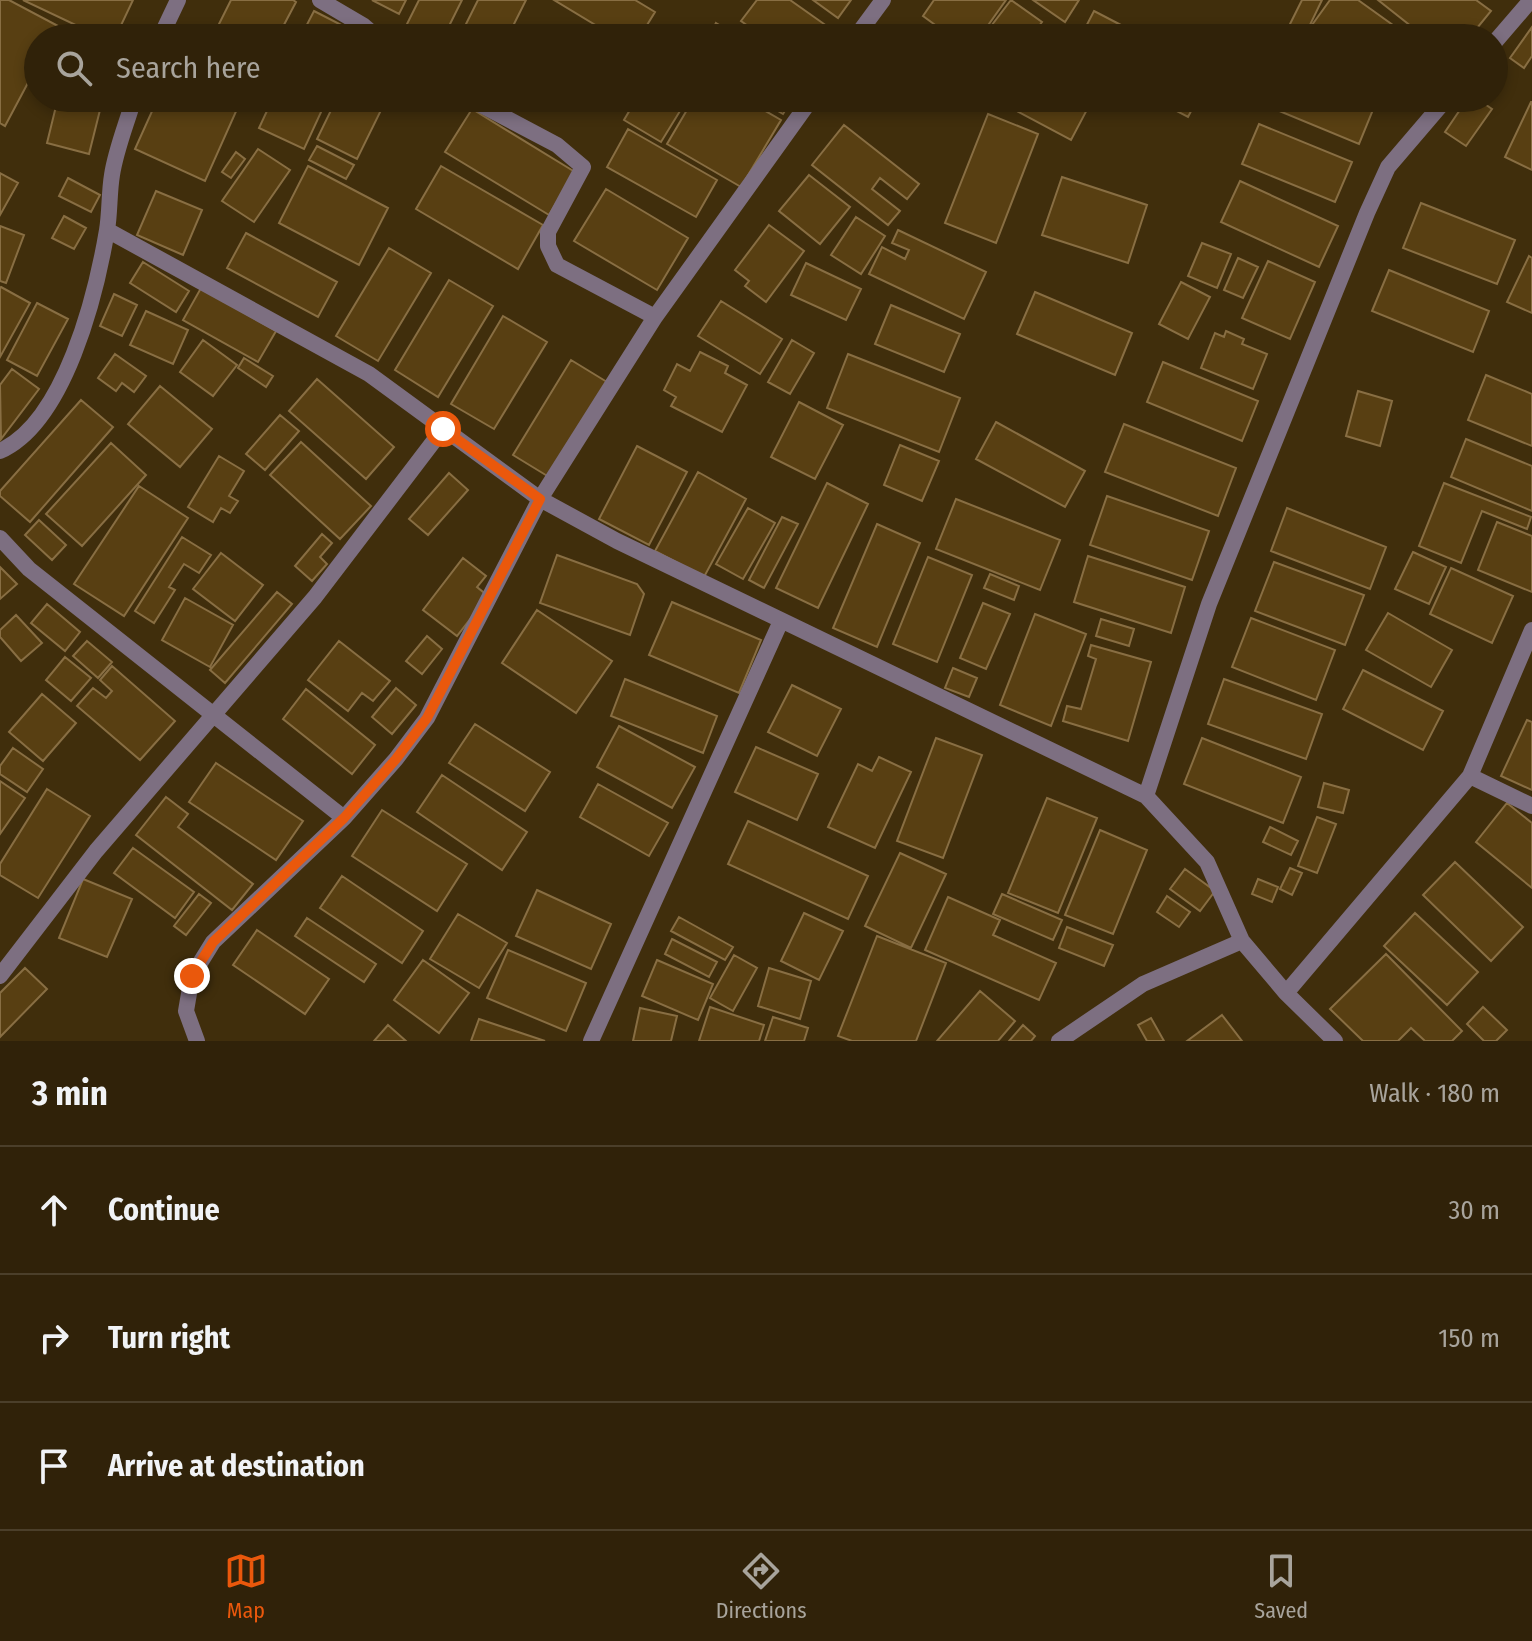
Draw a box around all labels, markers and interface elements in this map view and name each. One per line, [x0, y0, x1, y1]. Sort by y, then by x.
search box [24, 24, 1508, 112]
icon: search [52, 46, 96, 90]
text: Search here [116, 50, 261, 86]
route start [425, 411, 461, 447]
route end [174, 958, 210, 994]
text: 3 min [32, 1073, 108, 1114]
text: Walk · 180 m [1369, 1078, 1500, 1109]
icon: ahead [32, 1188, 76, 1232]
text: Continue [108, 1192, 220, 1228]
text: 30 m [1449, 1195, 1500, 1226]
icon: right [32, 1316, 76, 1360]
text: Turn right [108, 1320, 230, 1356]
text: 150 m [1438, 1323, 1500, 1354]
icon: arrive [32, 1444, 76, 1488]
text: Arrive at destination [108, 1448, 365, 1484]
tab: Map [224, 1549, 268, 1624]
tab: Directions [716, 1549, 807, 1624]
tab: Saved [1254, 1549, 1308, 1624]

